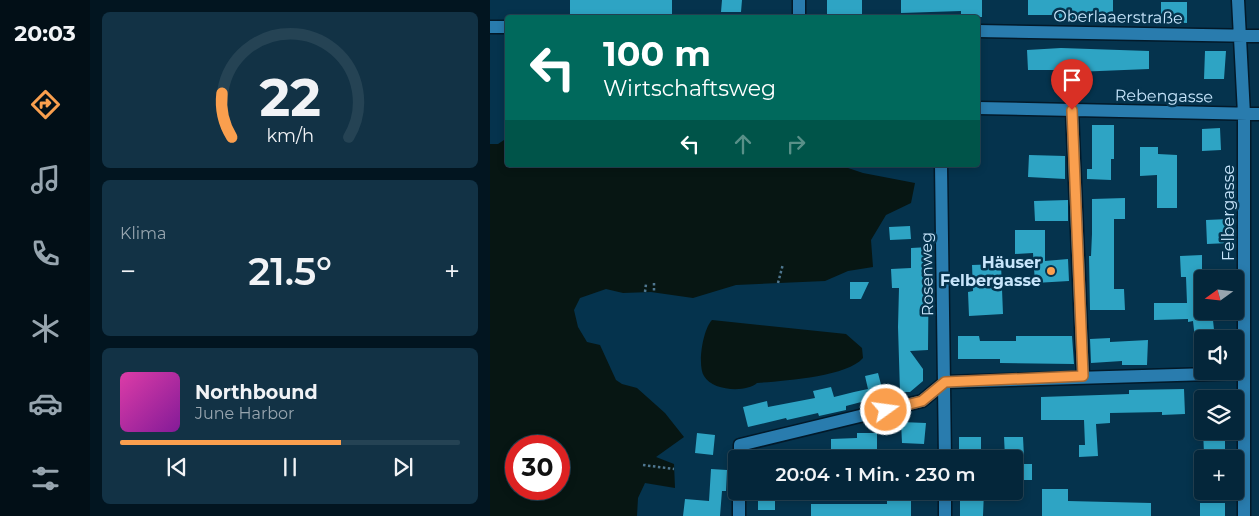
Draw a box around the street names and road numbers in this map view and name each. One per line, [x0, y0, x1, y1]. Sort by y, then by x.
street label: Oberlaaerstraße [1053, 6, 1183, 28]
street label: Rebengasse [1115, 86, 1213, 106]
street label: Felbergasse [1219, 165, 1238, 261]
street label: Rosenweg [917, 232, 937, 316]

